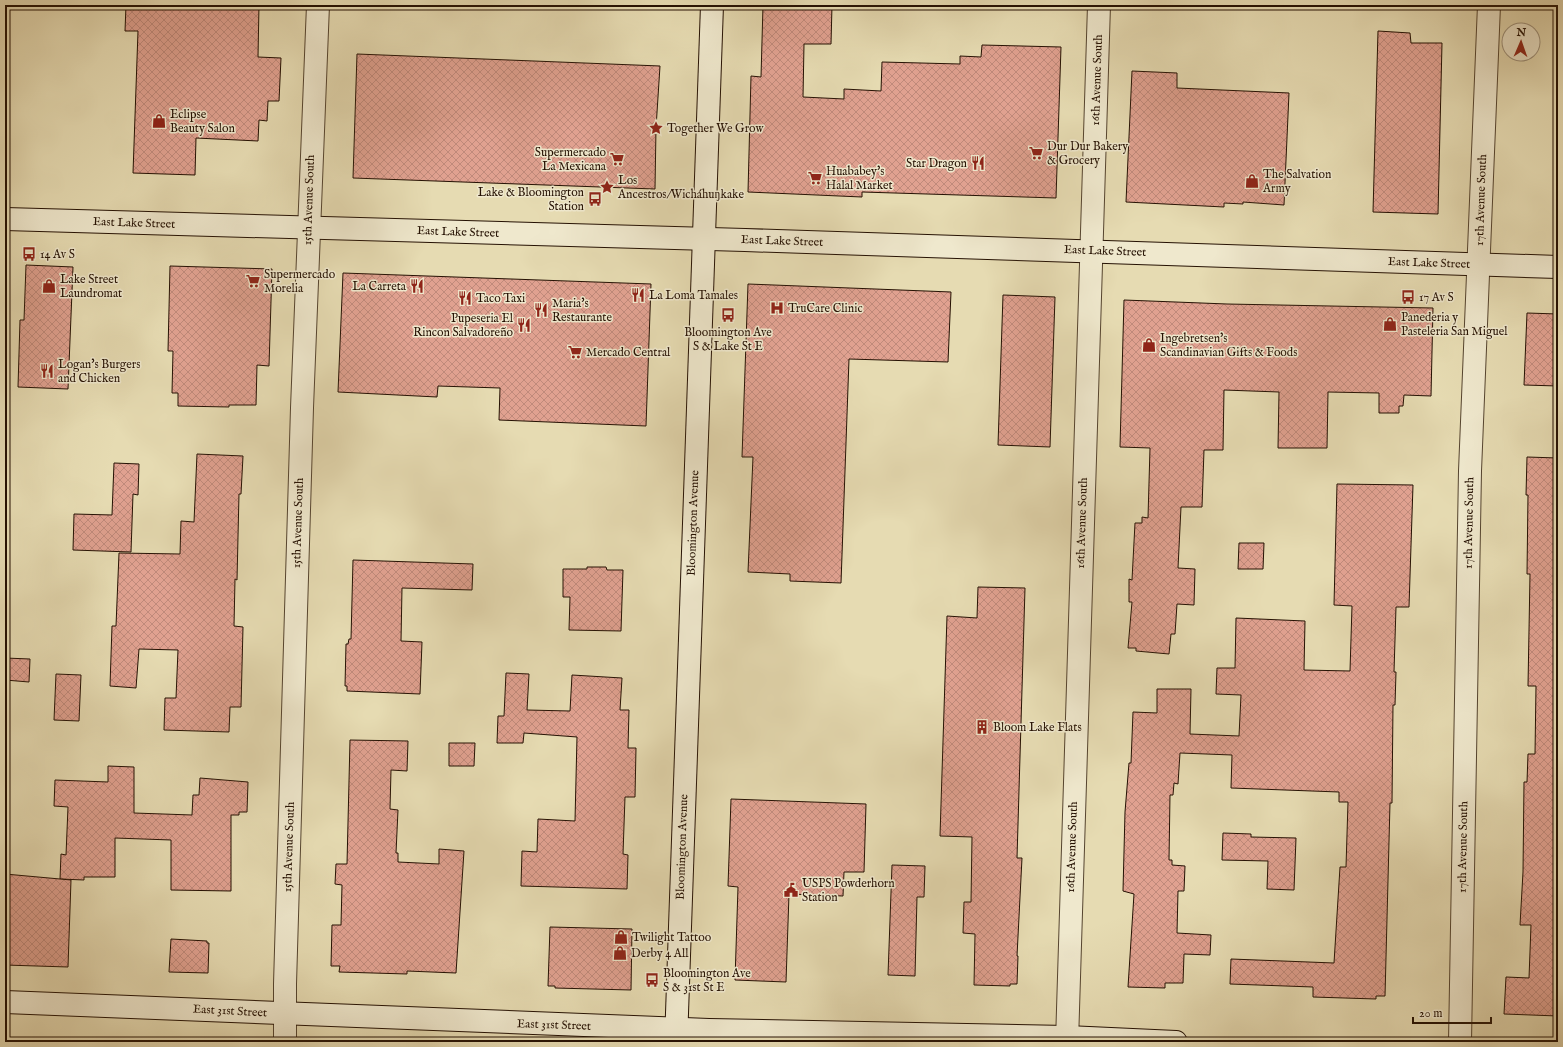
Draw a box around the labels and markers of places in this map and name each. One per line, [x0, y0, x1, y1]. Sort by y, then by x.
place label: Eclipse Beauty Salon [170, 107, 235, 136]
shop icon: Eclipse Beauty Salon [151, 113, 167, 129]
place icon: Together We Grow [648, 120, 664, 136]
place label: Together We Grow [667, 121, 764, 136]
place label: Dur Dur Bakery & Grocery [1047, 139, 1128, 168]
place label: Supermercado La Mexicana [535, 145, 607, 174]
supermarket icon: Dur Dur Bakery & Grocery [1028, 145, 1044, 161]
supermarket icon: Supermercado La Mexicana [609, 151, 625, 167]
restaurant icon: Star Dragon [970, 155, 986, 171]
place label: Star Dragon [906, 156, 968, 171]
place label: Huababey's Halal Market [826, 164, 893, 193]
place label: The Salvation Army [1262, 167, 1332, 196]
supermarket icon: Huababey's Halal Market [807, 170, 823, 186]
place label: Los Ancestros/Wicháhuŋkake [617, 173, 744, 202]
shop icon: The Salvation Army [1244, 173, 1260, 189]
place icon: Los Ancestros/Wicháhuŋkake [599, 179, 615, 195]
place label: Lake & Bloomington Station [478, 185, 585, 214]
bus stop icon: Lake & Bloomington Station [587, 191, 603, 207]
bus stop icon: 14 Av S [21, 246, 37, 262]
place label: 14 Av S [40, 247, 75, 262]
place label: Supermercado Morelia [264, 267, 336, 296]
place label: Lake Street Laundromat [60, 272, 122, 301]
supermarket icon: Supermercado Morelia [245, 273, 261, 289]
shop icon: Lake Street Laundromat [41, 278, 57, 294]
restaurant icon: La Carreta [409, 278, 425, 294]
place label: La Carreta [352, 279, 407, 294]
restaurant icon: La Loma Tamales [630, 287, 646, 303]
place label: La Loma Tamales [649, 288, 738, 303]
bus stop icon: 17 Av S [1400, 289, 1416, 305]
restaurant icon: Taco Taxi [457, 290, 473, 306]
place label: 17 Av S [1419, 290, 1454, 305]
place label: Taco Taxi [476, 291, 525, 306]
place label: Maria's Restaurante [552, 296, 612, 325]
hospital icon: TruCare Clinic [769, 300, 785, 316]
place label: TruCare Clinic [788, 301, 863, 316]
restaurant icon: Maria's Restaurante [533, 302, 549, 318]
bus stop icon: Bloomington Ave S & Lake St E [720, 307, 736, 323]
place label: Panederia y Pasteleria San Miguel [1401, 310, 1508, 339]
place label: Pupeseria El Rincon Salvadoreño [413, 311, 514, 340]
shop icon: Panederia y Pasteleria San Miguel [1382, 316, 1398, 332]
restaurant icon: Pupeseria El Rincon Salvadoreño [516, 317, 532, 333]
place label: Bloomington Ave S & Lake St E [684, 325, 772, 354]
place label: Ingebretsen's Scandinavian Gifts & Foods [1160, 331, 1297, 360]
shop icon: Ingebretsen's Scandinavian Gifts & Foods [1141, 337, 1157, 353]
supermarket icon: Mercado Central [567, 344, 583, 360]
place label: Mercado Central [586, 345, 671, 360]
place label: Logan's Burgers and Chicken [58, 357, 140, 386]
restaurant icon: Logan's Burgers and Chicken [39, 363, 55, 379]
building icon: Bloom Lake Flats [974, 719, 990, 735]
place label: Bloom Lake Flats [993, 720, 1082, 735]
place label: USPS Powderhorn Station [802, 876, 895, 905]
public building icon: USPS Powderhorn Station [783, 882, 799, 898]
shop icon: Twilight Tattoo [613, 929, 629, 945]
place label: Twilight Tattoo [632, 930, 712, 945]
shop icon: Derby 4 All [612, 945, 628, 961]
place label: Derby 4 All [631, 946, 689, 961]
place label: Bloomington Ave S & 31st St E [663, 966, 751, 995]
bus stop icon: Bloomington Ave S & 31st St E [644, 972, 660, 988]

